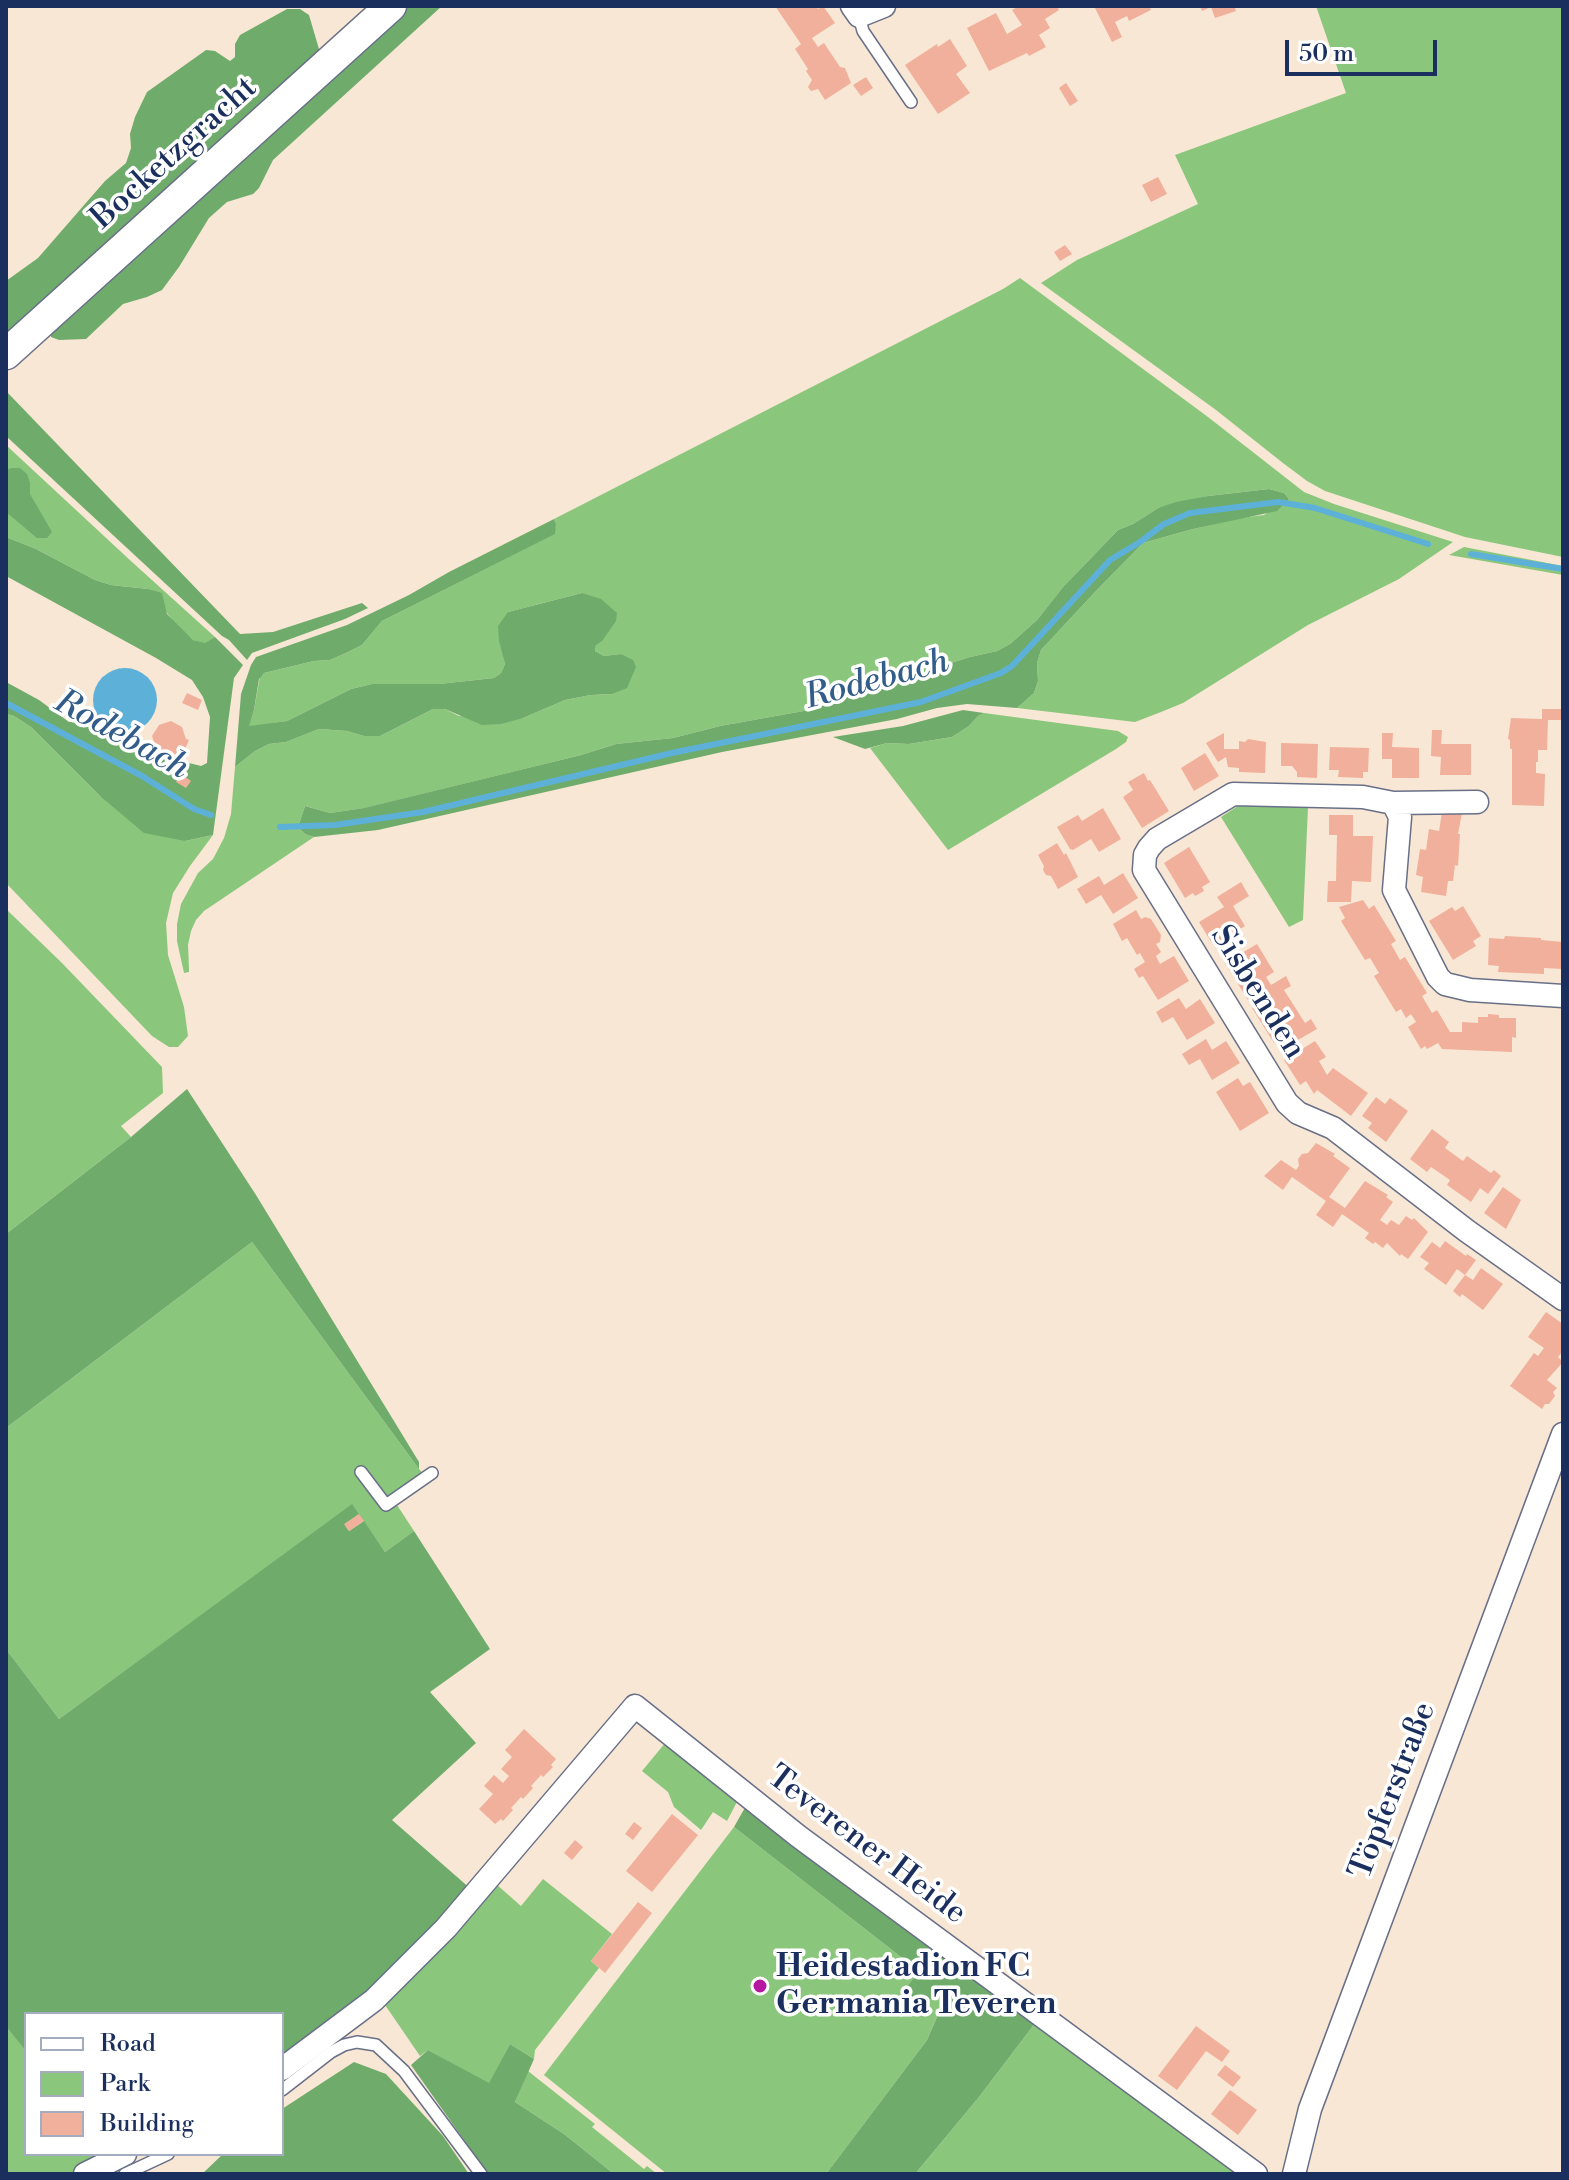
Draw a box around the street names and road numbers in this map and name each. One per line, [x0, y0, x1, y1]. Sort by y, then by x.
street label: Bocketzgracht [84, 70, 266, 238]
street label: Sisbenden [1201, 919, 1313, 1067]
street label: Töpferstraße [1343, 1697, 1445, 1885]
street label: Teverener Heide [759, 1759, 973, 1933]

